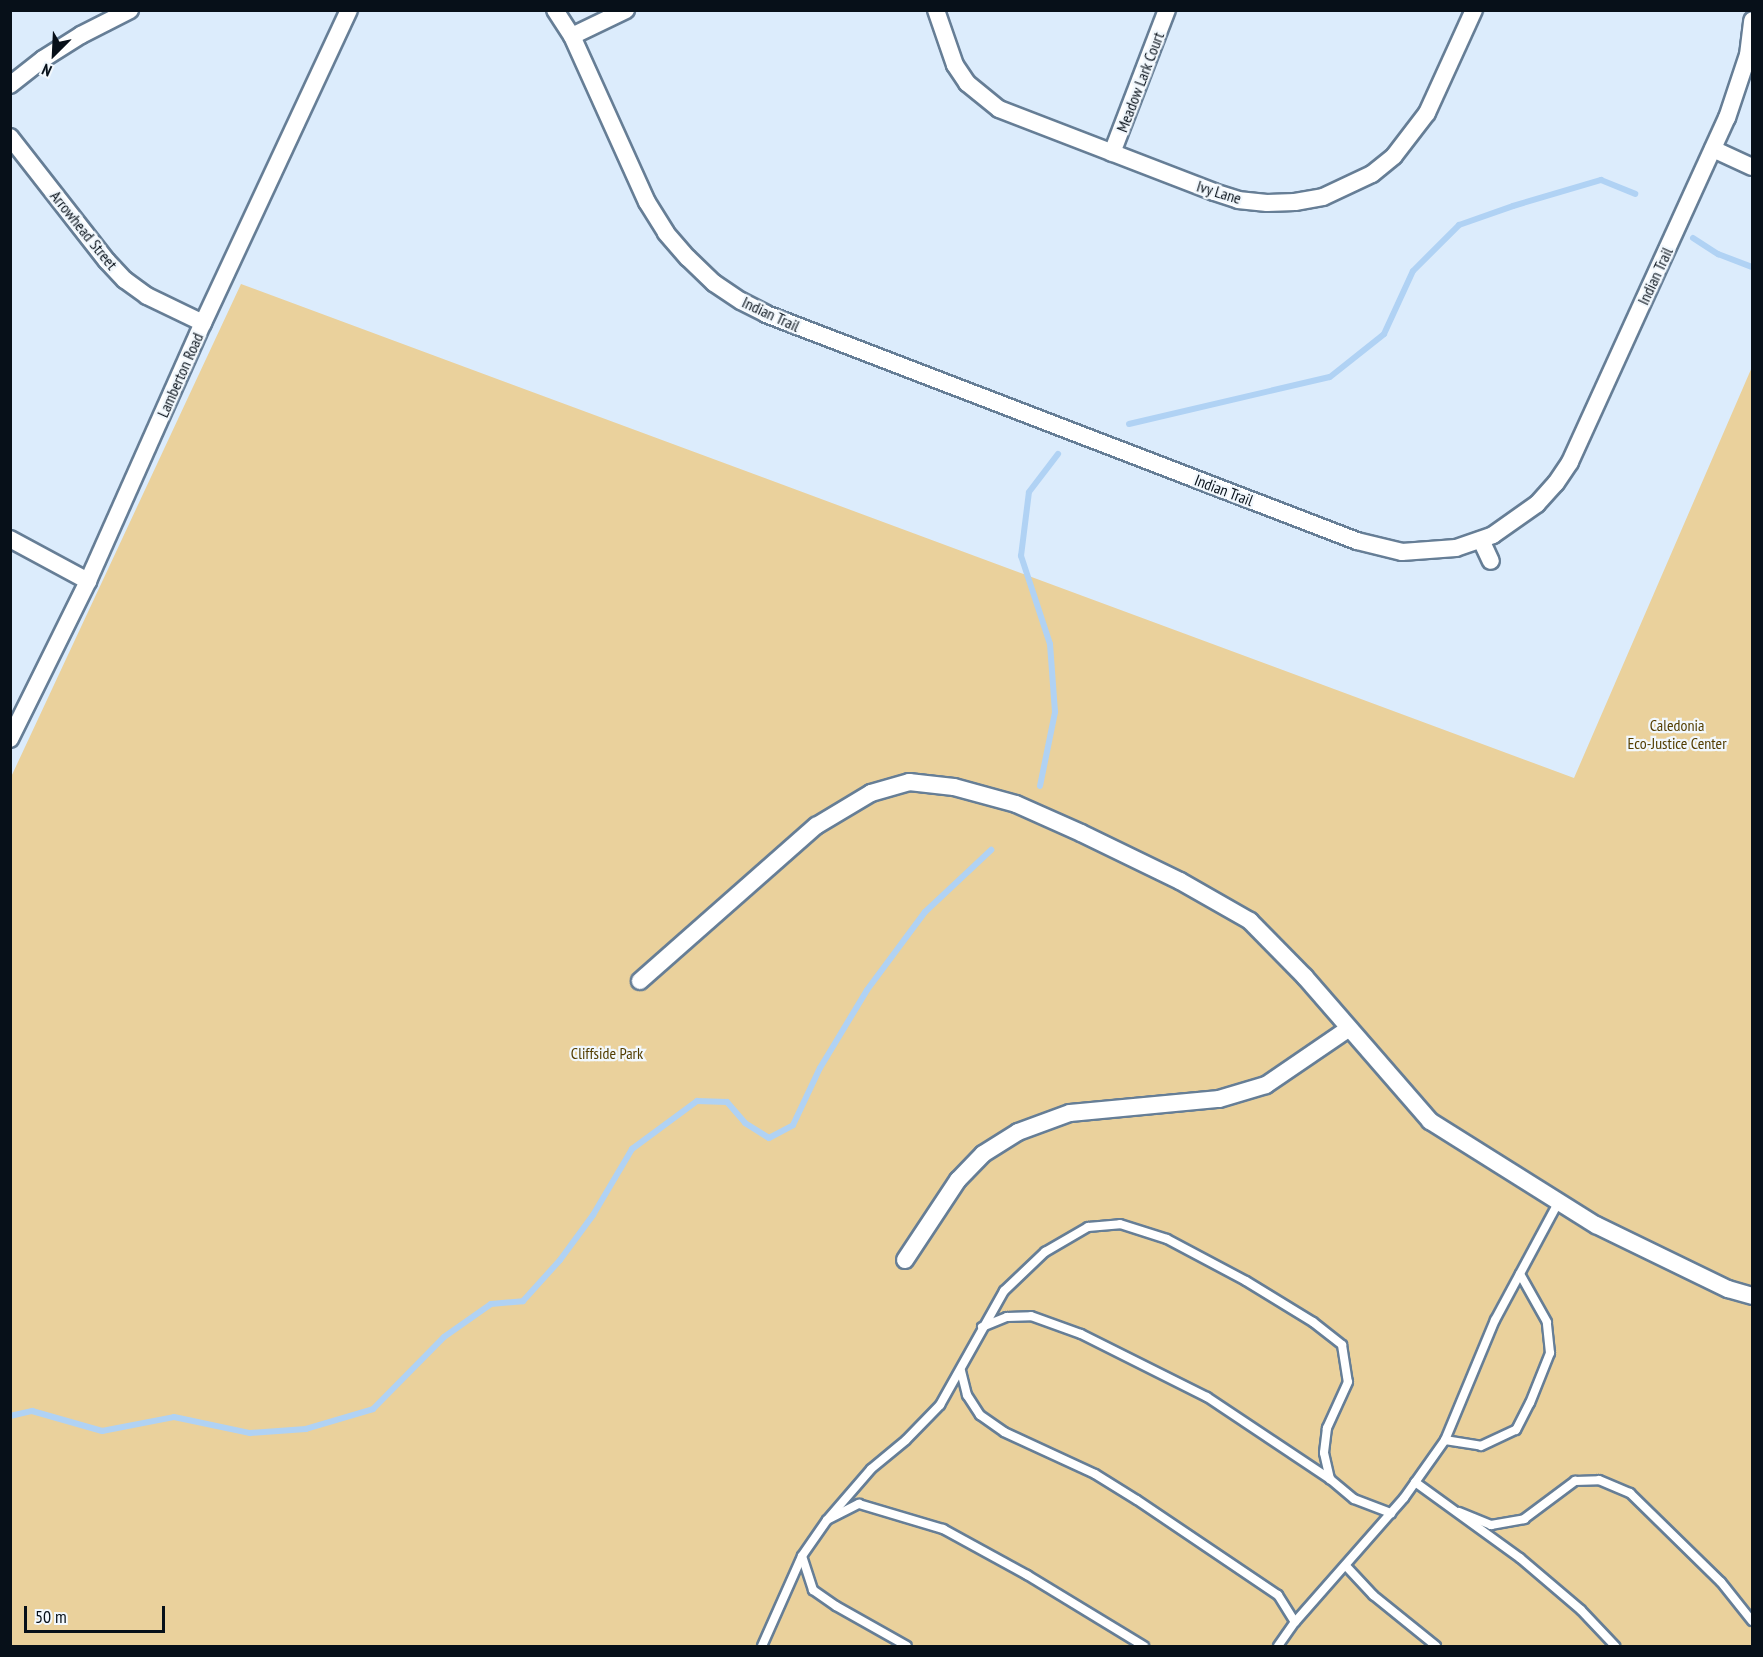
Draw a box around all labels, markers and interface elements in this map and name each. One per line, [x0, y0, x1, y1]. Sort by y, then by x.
north arrow [24, 24, 84, 84]
street label: Meadow Lark Court [1112, 29, 1168, 135]
text: N [39, 60, 55, 81]
street label: Ivy Lane [1194, 176, 1244, 208]
street label: Arrowhead Street [46, 187, 122, 273]
street label: Indian Trail [1633, 244, 1677, 308]
street label: Indian Trail [739, 292, 803, 336]
street label: Lamberton Road [153, 330, 207, 420]
street label: Indian Trail [1192, 470, 1256, 510]
park label: Caledonia Eco-Justice Center [1627, 715, 1727, 753]
park label: Cliffside Park [571, 1043, 643, 1063]
scale bar [27, 1594, 168, 1632]
text: 50 m [35, 1605, 67, 1628]

